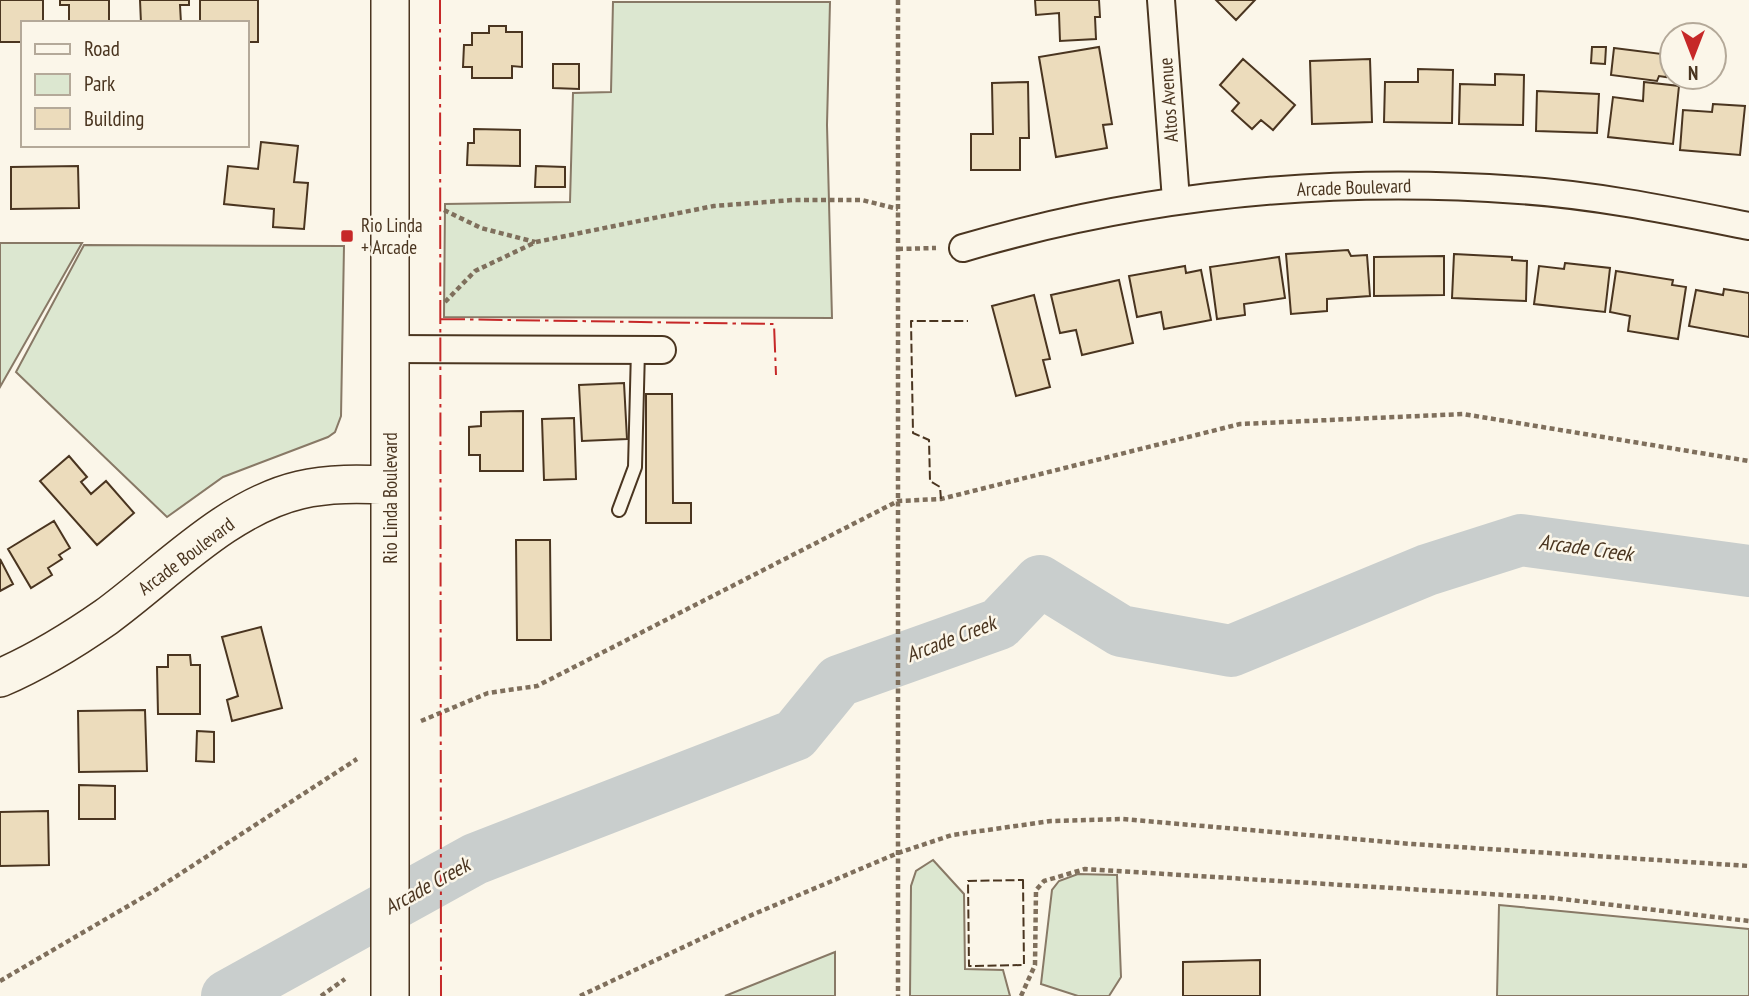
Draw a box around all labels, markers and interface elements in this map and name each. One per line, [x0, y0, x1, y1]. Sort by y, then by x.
legend [21, 21, 248, 147]
north arrow [1658, 21, 1728, 91]
text: Road [84, 35, 120, 62]
street label: Altos Avenue [1153, 57, 1183, 143]
text: N [1688, 61, 1698, 85]
text: Park [84, 70, 115, 97]
text: Building [84, 105, 144, 132]
street label: Arcade Boulevard [1296, 173, 1412, 201]
place label: Rio Linda + Arcade [361, 213, 423, 259]
marker: Rio Linda + Arcade [339, 228, 355, 244]
street label: Rio Linda Boulevard [378, 432, 402, 564]
street label: Arcade Boulevard [133, 512, 239, 600]
water label: Arcade Creek [1538, 528, 1637, 568]
water label: Arcade Creek [902, 608, 1002, 668]
water label: Arcade Creek [379, 850, 477, 920]

